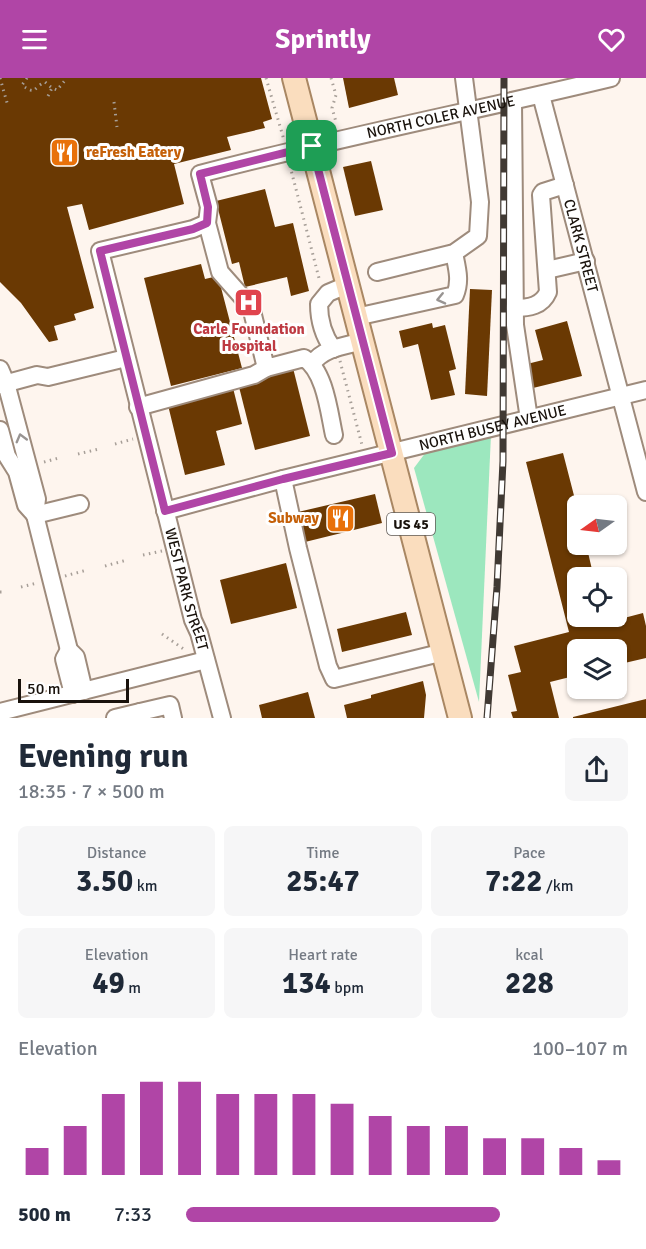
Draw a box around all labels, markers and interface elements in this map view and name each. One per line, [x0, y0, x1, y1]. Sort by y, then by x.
icon: menu [18, 23, 51, 56]
text: Sprintly [275, 23, 371, 56]
icon: heart [595, 23, 628, 56]
street label: NORTH COLER AVENUE [365, 92, 517, 142]
pin [286, 120, 337, 171]
icon: arrive [295, 129, 328, 162]
restaurant icon: reFresh Eatery [49, 136, 81, 168]
place label: reFresh Eatery [86, 143, 182, 161]
street label: CLARK STREET [560, 197, 602, 295]
hospital icon: Carle Foundation Hospital [233, 286, 265, 318]
one-way arrow [436, 291, 446, 304]
place label: Carle Foundation Hospital [193, 320, 305, 355]
street label: NORTH BUSEY AVENUE [417, 401, 568, 454]
one-way arrow [15, 433, 28, 443]
north arrow [567, 495, 627, 555]
map controls [567, 495, 627, 699]
restaurant icon: Subway [324, 502, 356, 534]
place label: Subway [268, 509, 320, 527]
road number: US 45 [387, 513, 435, 535]
street label: WEST PARK STREET [161, 526, 212, 653]
button: locate [567, 567, 627, 627]
button: layers [567, 639, 627, 699]
scale bar [18, 676, 129, 704]
text: 50 m [27, 679, 61, 699]
text: Evening run [18, 736, 188, 777]
button: share [565, 738, 628, 801]
text: 18:35 · 7 × 500 m [18, 779, 165, 804]
text: Distance [87, 843, 146, 863]
text: Time [307, 843, 339, 863]
text: Pace [513, 843, 545, 863]
text: 3.50 [76, 863, 133, 900]
text: 25:47 [286, 863, 360, 900]
text: 7:22 [485, 863, 543, 900]
text: km [133, 876, 157, 896]
text: /km [543, 876, 574, 896]
text: Elevation [85, 945, 149, 965]
text: Heart rate [288, 945, 358, 965]
text: kcal [515, 945, 543, 965]
text: 49 [92, 965, 125, 1002]
text: 134 [282, 965, 331, 1002]
text: 228 [505, 965, 554, 1002]
text: m [125, 978, 141, 998]
text: bpm [331, 978, 364, 998]
text: Elevation [18, 1036, 98, 1061]
text: 100–107 m [532, 1036, 628, 1061]
text: 500 m [18, 1202, 71, 1227]
text: 7:33 [114, 1202, 152, 1227]

